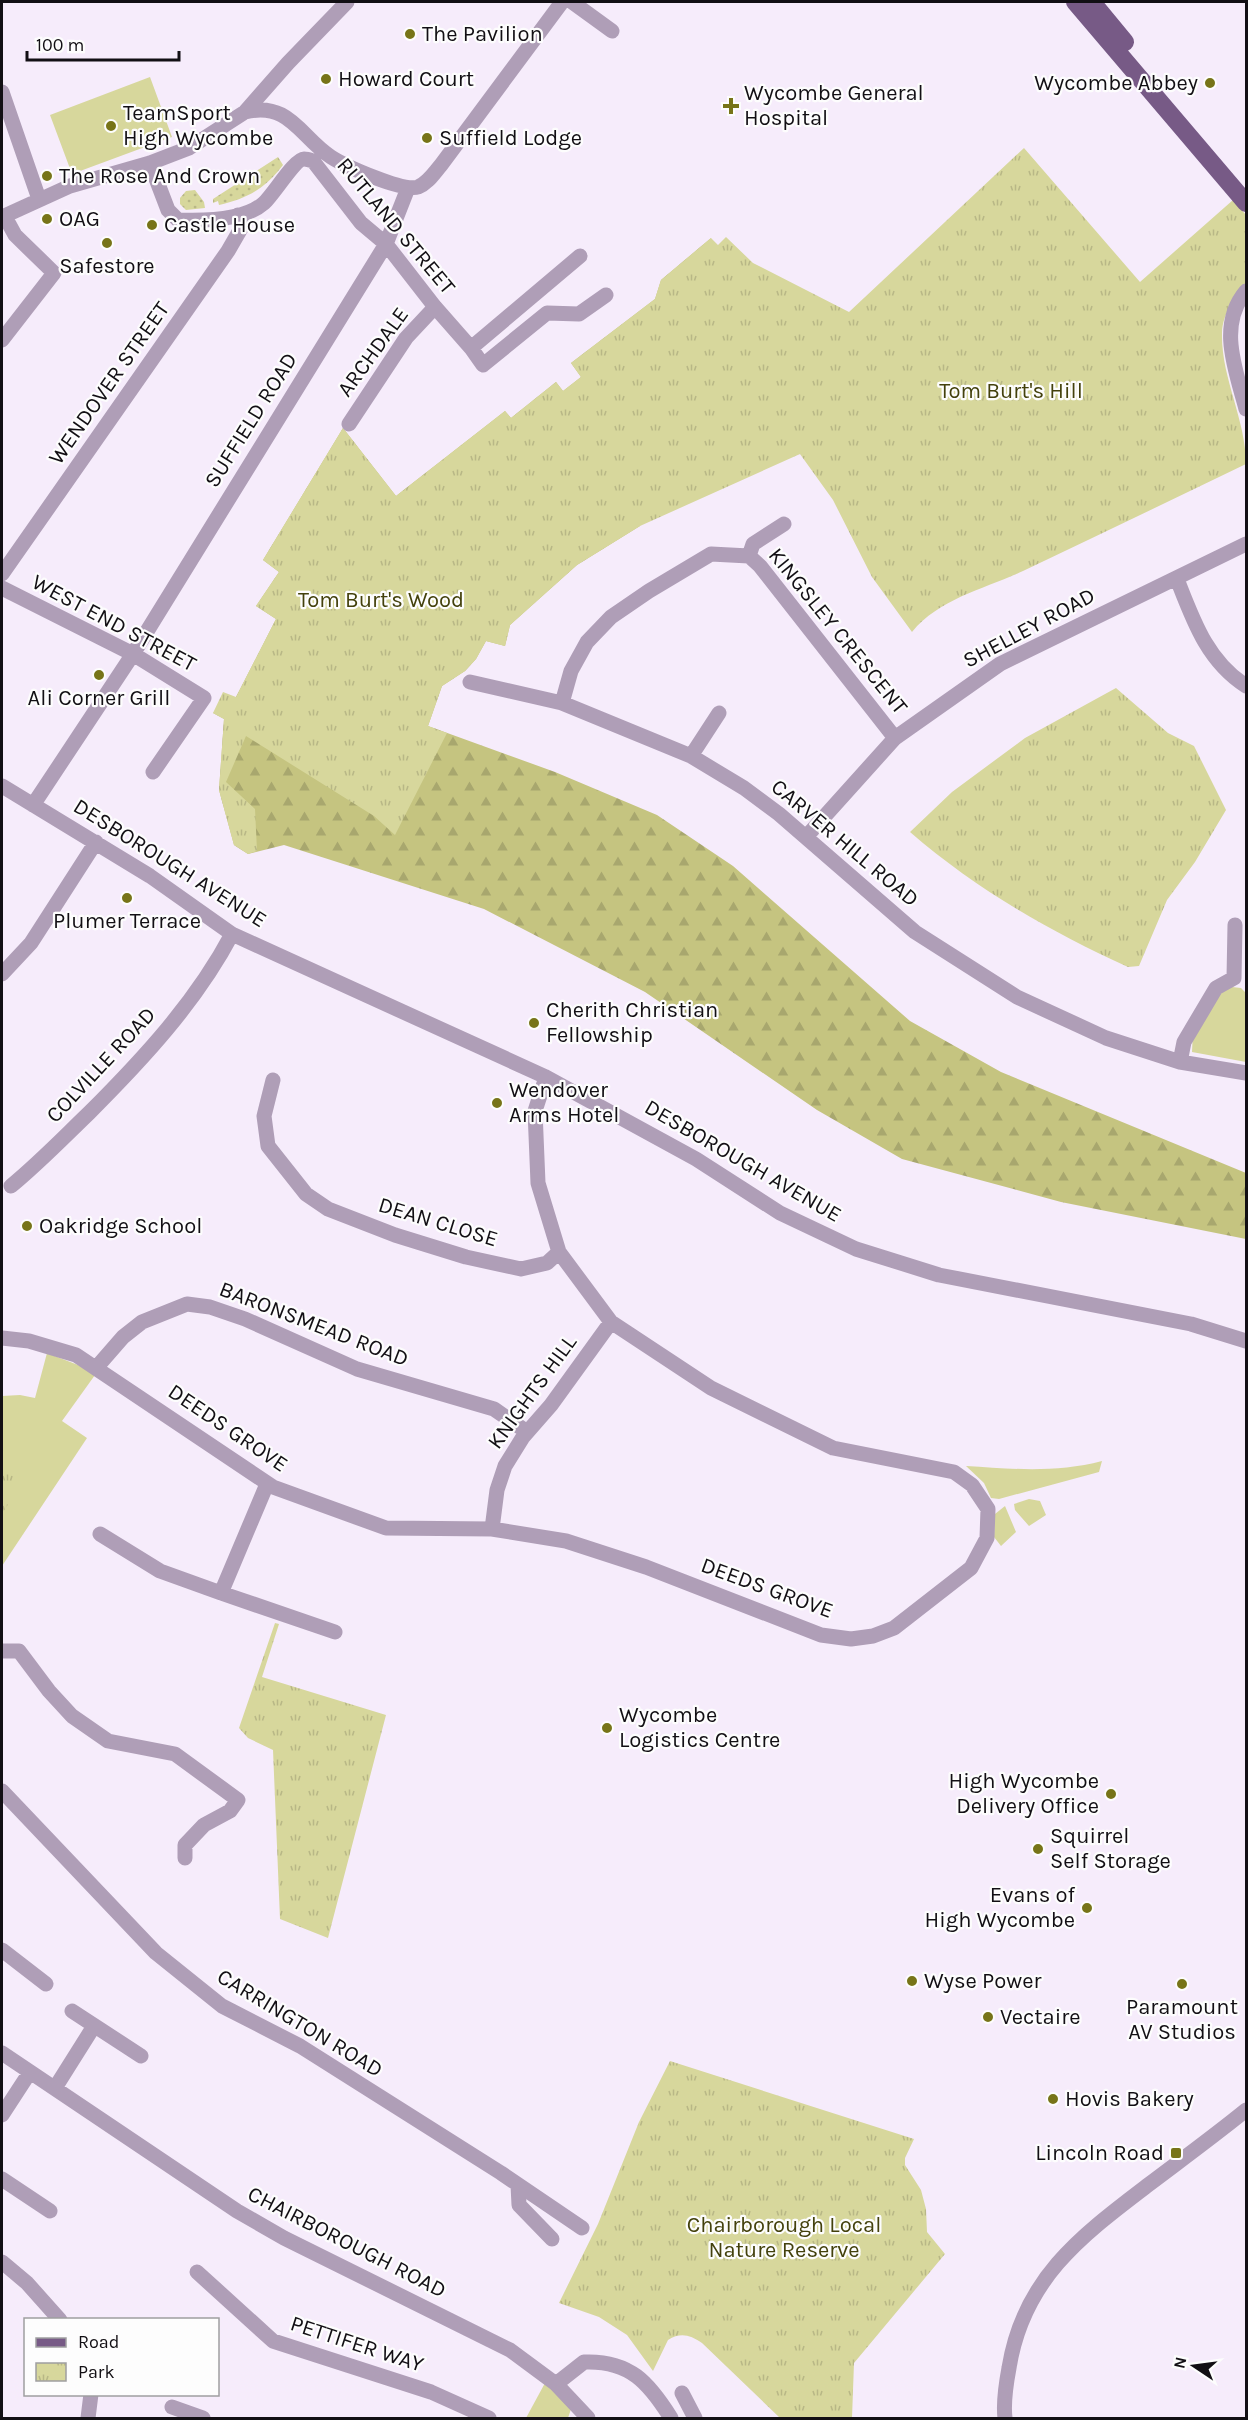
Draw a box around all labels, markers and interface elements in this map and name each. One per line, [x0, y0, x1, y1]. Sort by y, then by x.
place label: The Pavilion [422, 21, 543, 47]
scale bar [27, 24, 178, 62]
marker: The Pavilion [403, 27, 417, 41]
text: 100 m [36, 34, 84, 56]
place label: Howard Court [338, 66, 474, 92]
place label: Wycombe Abbey [1034, 70, 1198, 96]
marker: Howard Court [319, 72, 333, 86]
marker: Wycombe Abbey [1203, 76, 1217, 90]
place label: Wycombe General Hospital [744, 80, 924, 131]
marker: Wycombe General Hospital [722, 97, 740, 115]
place label: TeamSport High Wycombe [123, 100, 273, 151]
marker: TeamSport High Wycombe [104, 119, 118, 133]
place label: Suffield Lodge [439, 125, 582, 151]
marker: Suffield Lodge [420, 131, 434, 145]
street label: RUTLAND STREET [331, 152, 461, 300]
place label: The Rose And Crown [59, 163, 260, 189]
marker: The Rose And Crown [40, 169, 54, 183]
place label: OAG [59, 206, 100, 232]
marker: OAG [40, 212, 54, 226]
place label: Castle House [164, 212, 295, 238]
marker: Castle House [145, 218, 159, 232]
marker: Safestore [100, 236, 114, 250]
place label: Safestore [59, 253, 155, 279]
street label: WENDOVER STREET [43, 297, 175, 469]
street label: ARCHDALE [332, 302, 414, 402]
street label: SUFFIELD ROAD [199, 348, 303, 492]
park label: Tom Burt's Hill [939, 378, 1083, 404]
street label: KINGSLEY CRESCENT [763, 543, 913, 719]
street label: WEST END STREET [27, 569, 201, 677]
street label: SHELLEY ROAD [959, 582, 1099, 674]
park label: Tom Burt's Wood [298, 587, 464, 613]
marker: Ali Corner Grill [92, 668, 106, 682]
place label: Ali Corner Grill [28, 685, 170, 711]
street label: CARVER HILL ROAD [766, 774, 924, 912]
street label: DESBOROUGH AVENUE [69, 793, 271, 933]
marker: Plumer Terrace [120, 891, 134, 905]
place label: Plumer Terrace [53, 908, 201, 934]
place label: Cherith Christian Fellowship [546, 997, 718, 1048]
street label: COLVILLE ROAD [41, 1002, 161, 1128]
marker: Cherith Christian Fellowship [527, 1016, 541, 1030]
place label: Wendover Arms Hotel [509, 1077, 619, 1128]
street label: DESBOROUGH AVENUE [640, 1094, 846, 1228]
marker: Wendover Arms Hotel [490, 1096, 504, 1110]
street label: DEAN CLOSE [375, 1192, 501, 1252]
place label: Oakridge School [39, 1213, 202, 1239]
marker: Oakridge School [20, 1219, 34, 1233]
street label: BARONSMEAD ROAD [216, 1276, 412, 1372]
street label: KNIGHTS HILL [482, 1329, 582, 1454]
street label: DEEDS GROVE [163, 1378, 293, 1478]
street label: DEEDS GROVE [697, 1552, 837, 1624]
place label: Wycombe Logistics Centre [619, 1702, 780, 1753]
marker: Wycombe Logistics Centre [600, 1721, 614, 1735]
place label: High Wycombe Delivery Office [949, 1768, 1099, 1819]
marker: High Wycombe Delivery Office [1104, 1787, 1118, 1801]
place label: Squirrel Self Storage [1050, 1823, 1171, 1874]
marker: Squirrel Self Storage [1031, 1842, 1045, 1856]
place label: Evans of High Wycombe [925, 1882, 1075, 1933]
marker: Evans of High Wycombe [1080, 1901, 1094, 1915]
street label: CARRINGTON ROAD [212, 1963, 388, 2083]
place label: Wyse Power [924, 1968, 1041, 1994]
marker: Wyse Power [905, 1974, 919, 1988]
marker: Paramount AV Studios [1175, 1977, 1189, 1991]
place label: Paramount AV Studios [1126, 1994, 1238, 2045]
place label: Vectaire [1000, 2004, 1081, 2030]
marker: Vectaire [981, 2010, 995, 2024]
place label: Hovis Bakery [1065, 2086, 1194, 2112]
marker: Hovis Bakery [1046, 2092, 1060, 2106]
place label: Lincoln Road [1035, 2140, 1164, 2166]
marker: Lincoln Road [1169, 2146, 1183, 2160]
street label: CHAIRBOROUGH ROAD [243, 2181, 451, 2303]
park label: Chairborough Local Nature Reserve [687, 2212, 881, 2263]
street label: PETTIFER WAY [287, 2310, 427, 2378]
legend [24, 2318, 219, 2396]
text: Road [78, 2331, 119, 2353]
north arrow [1164, 2336, 1224, 2396]
text: N [1169, 2355, 1190, 2370]
text: Park [78, 2361, 115, 2383]

